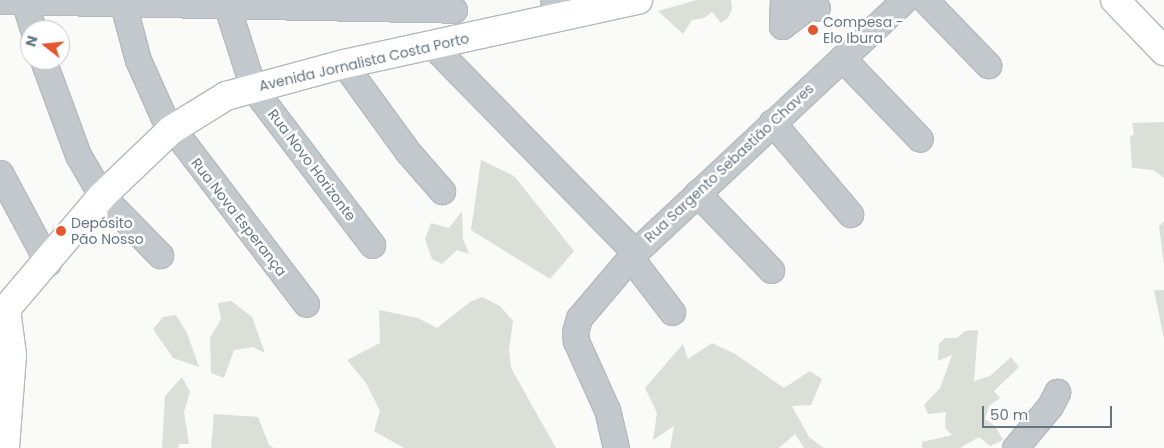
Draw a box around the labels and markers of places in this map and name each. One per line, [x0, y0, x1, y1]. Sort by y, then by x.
place label: Compesa - Elo Ibura [823, 14, 904, 46]
marker: Compesa - Elo Ibura [807, 24, 819, 36]
place label: Depósito Pão Nosso [71, 215, 144, 248]
marker: Depósito Pão Nosso [55, 225, 67, 237]

